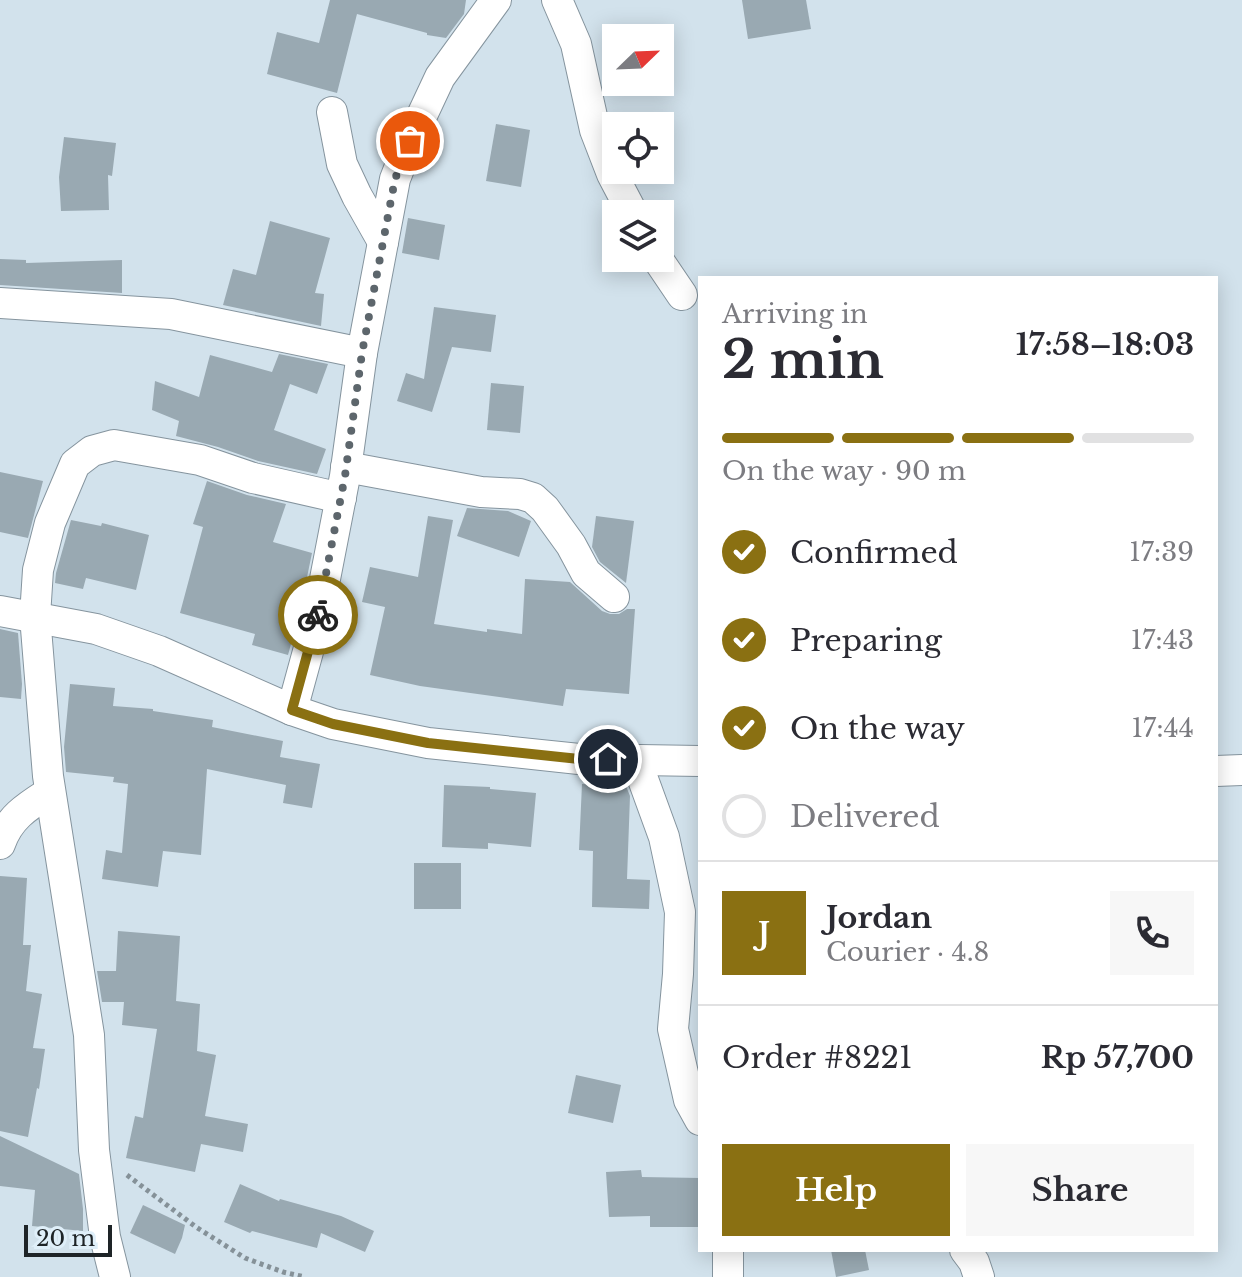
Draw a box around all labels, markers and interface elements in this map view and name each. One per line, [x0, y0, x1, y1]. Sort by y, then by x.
north arrow [602, 24, 674, 96]
map controls [602, 24, 674, 272]
pin [376, 107, 444, 175]
button: locate [602, 112, 674, 184]
icon: bag [388, 119, 432, 163]
button: layers [602, 200, 674, 272]
text: Arriving in [722, 298, 868, 330]
text: 17:58–18:03 [1016, 326, 1194, 363]
text: 2 min [722, 328, 884, 392]
text: On the way · 90 m [722, 455, 966, 487]
icon: check [722, 530, 766, 574]
text: Confirmed [790, 534, 958, 571]
text: 17:39 [1129, 536, 1194, 568]
courier [278, 575, 358, 655]
icon: bike [296, 593, 340, 637]
icon: check [722, 618, 766, 662]
text: Preparing [790, 622, 942, 659]
text: 17:43 [1131, 624, 1194, 656]
icon: check [722, 706, 766, 750]
text: On the way [790, 710, 965, 747]
text: 17:44 [1132, 712, 1194, 744]
pin [574, 725, 642, 793]
icon: home [586, 737, 630, 781]
text: Delivered [790, 798, 940, 835]
button: phone [1110, 891, 1194, 975]
text: Jordan [826, 899, 932, 936]
text: J [758, 915, 770, 952]
text: Courier · 4.8 [826, 936, 989, 968]
text: Order #8221 [722, 1039, 912, 1076]
text: Rp 57,700 [1041, 1039, 1194, 1076]
button: Help [722, 1144, 950, 1236]
button: Share [966, 1144, 1194, 1236]
scale bar [24, 1221, 112, 1257]
text: 20 m [36, 1225, 95, 1252]

